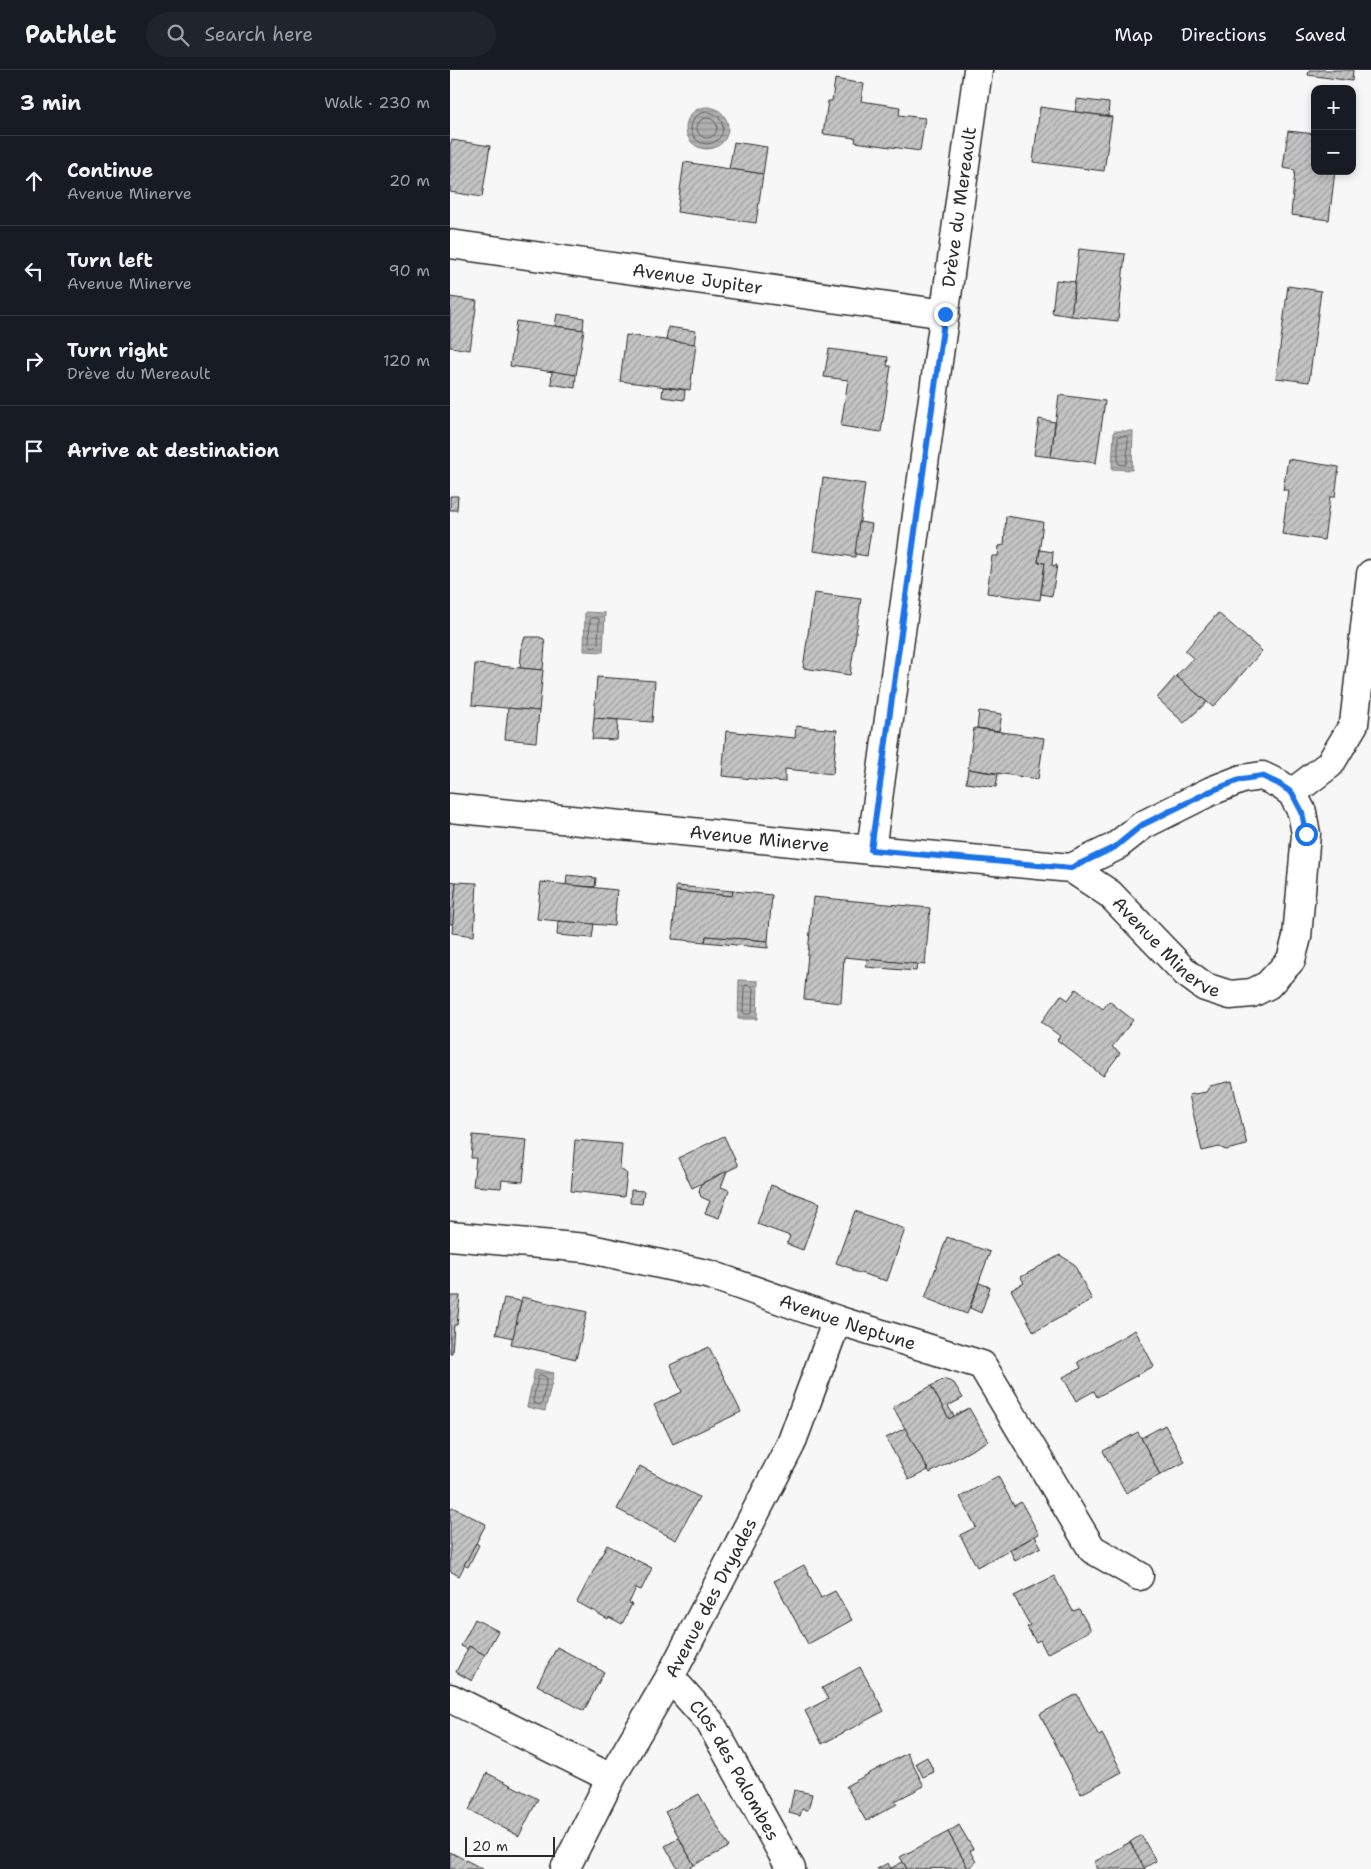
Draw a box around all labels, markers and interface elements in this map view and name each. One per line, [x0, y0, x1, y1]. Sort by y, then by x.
search box [146, 12, 496, 57]
text: Pathlet [25, 19, 116, 51]
icon: search [164, 21, 192, 49]
text: Search here [204, 22, 313, 47]
text: Map [1115, 23, 1153, 47]
text: Directions [1181, 23, 1267, 47]
text: Saved [1295, 23, 1346, 47]
map controls [1311, 85, 1356, 175]
button: + [1311, 85, 1356, 130]
text: 3 min [20, 89, 81, 117]
text: Walk · 230 m [324, 92, 430, 113]
street label: Drève du Mereault [936, 125, 982, 289]
button: − [1311, 130, 1356, 175]
text: Continue [67, 158, 153, 183]
icon: ahead [20, 167, 48, 195]
text: 20 m [389, 170, 430, 191]
text: Avenue Minerve [67, 183, 192, 204]
text: Turn left [67, 248, 153, 273]
icon: left [20, 257, 48, 285]
street label: Avenue Jupiter [631, 258, 764, 300]
text: 90 m [389, 260, 430, 281]
text: Avenue Minerve [67, 273, 192, 294]
route end [934, 303, 957, 326]
text: Turn right [67, 338, 168, 363]
icon: right [20, 347, 48, 375]
text: 120 m [383, 350, 430, 371]
text: Drève du Mereault [67, 363, 211, 384]
icon: arrive [20, 437, 48, 465]
text: Arrive at destination [67, 438, 279, 463]
street label: Avenue Minerve [688, 820, 831, 858]
route start [1295, 823, 1318, 846]
street label: Avenue Minerve [1107, 891, 1223, 1003]
street label: Avenue Neptune [776, 1288, 919, 1356]
street label: Avenue des Dryades [660, 1514, 763, 1682]
street label: Clos des Palombes [684, 1695, 785, 1845]
scale bar [465, 1834, 555, 1857]
text: 20 m [472, 1837, 508, 1855]

